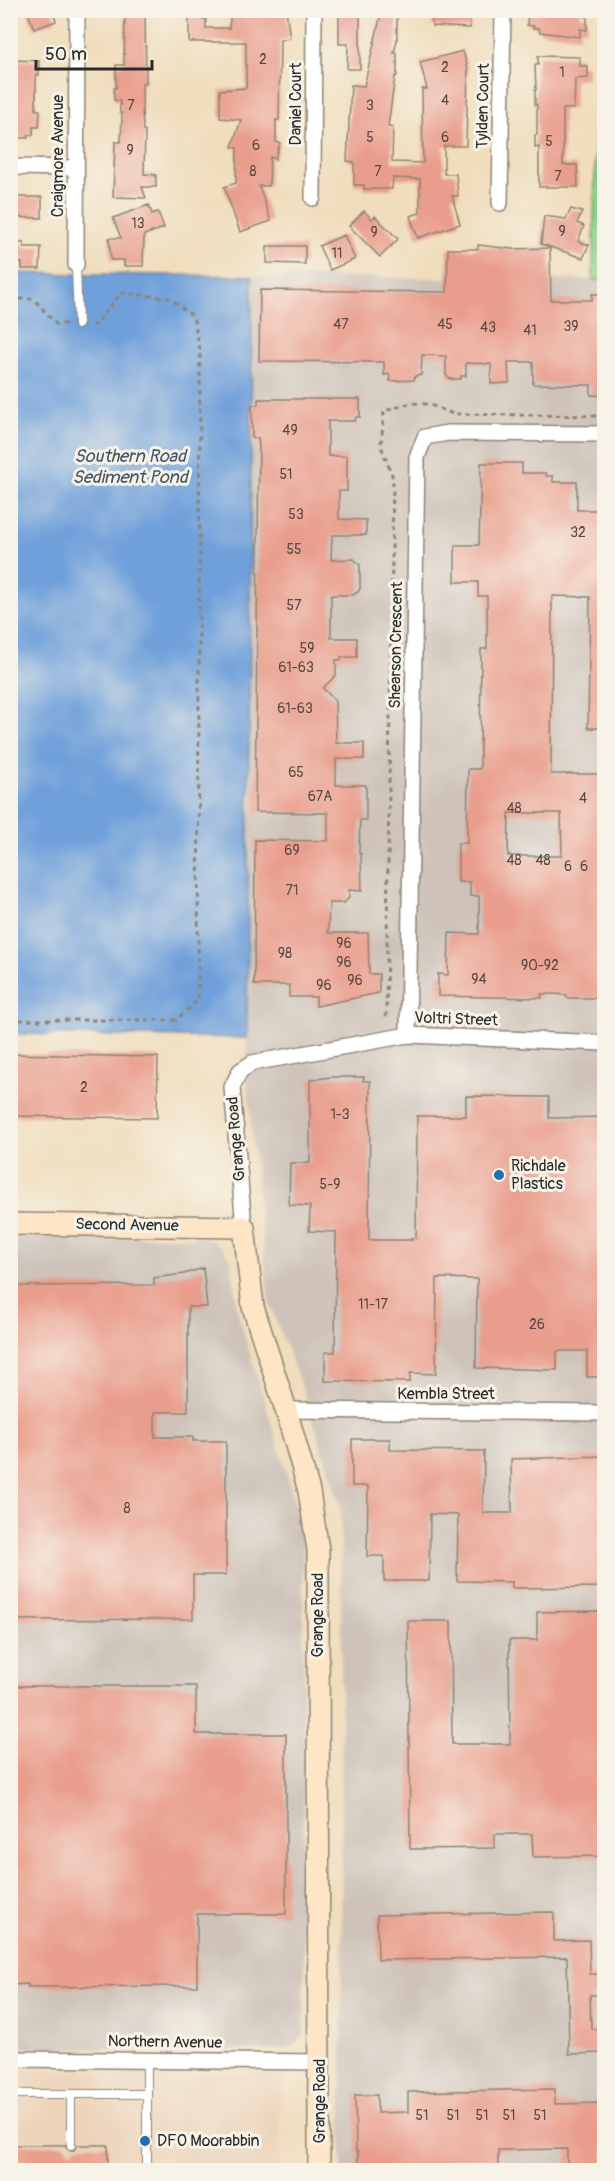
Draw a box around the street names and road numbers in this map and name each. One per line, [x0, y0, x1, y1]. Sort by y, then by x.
street label: Daniel Court [286, 62, 306, 145]
street label: Tylden Court [472, 62, 494, 149]
street label: Craigmore Avenue [48, 95, 68, 217]
street label: Shearson Crescent [385, 581, 407, 709]
street label: Voltri Street [414, 1008, 499, 1030]
street label: Grange Road [222, 1096, 250, 1182]
street label: Second Avenue [75, 1214, 179, 1236]
street label: Kembla Street [397, 1384, 495, 1404]
street label: Grange Road [308, 1573, 328, 1657]
street label: Northern Avenue [108, 2031, 222, 2053]
street label: Grange Road [310, 2059, 330, 2143]

